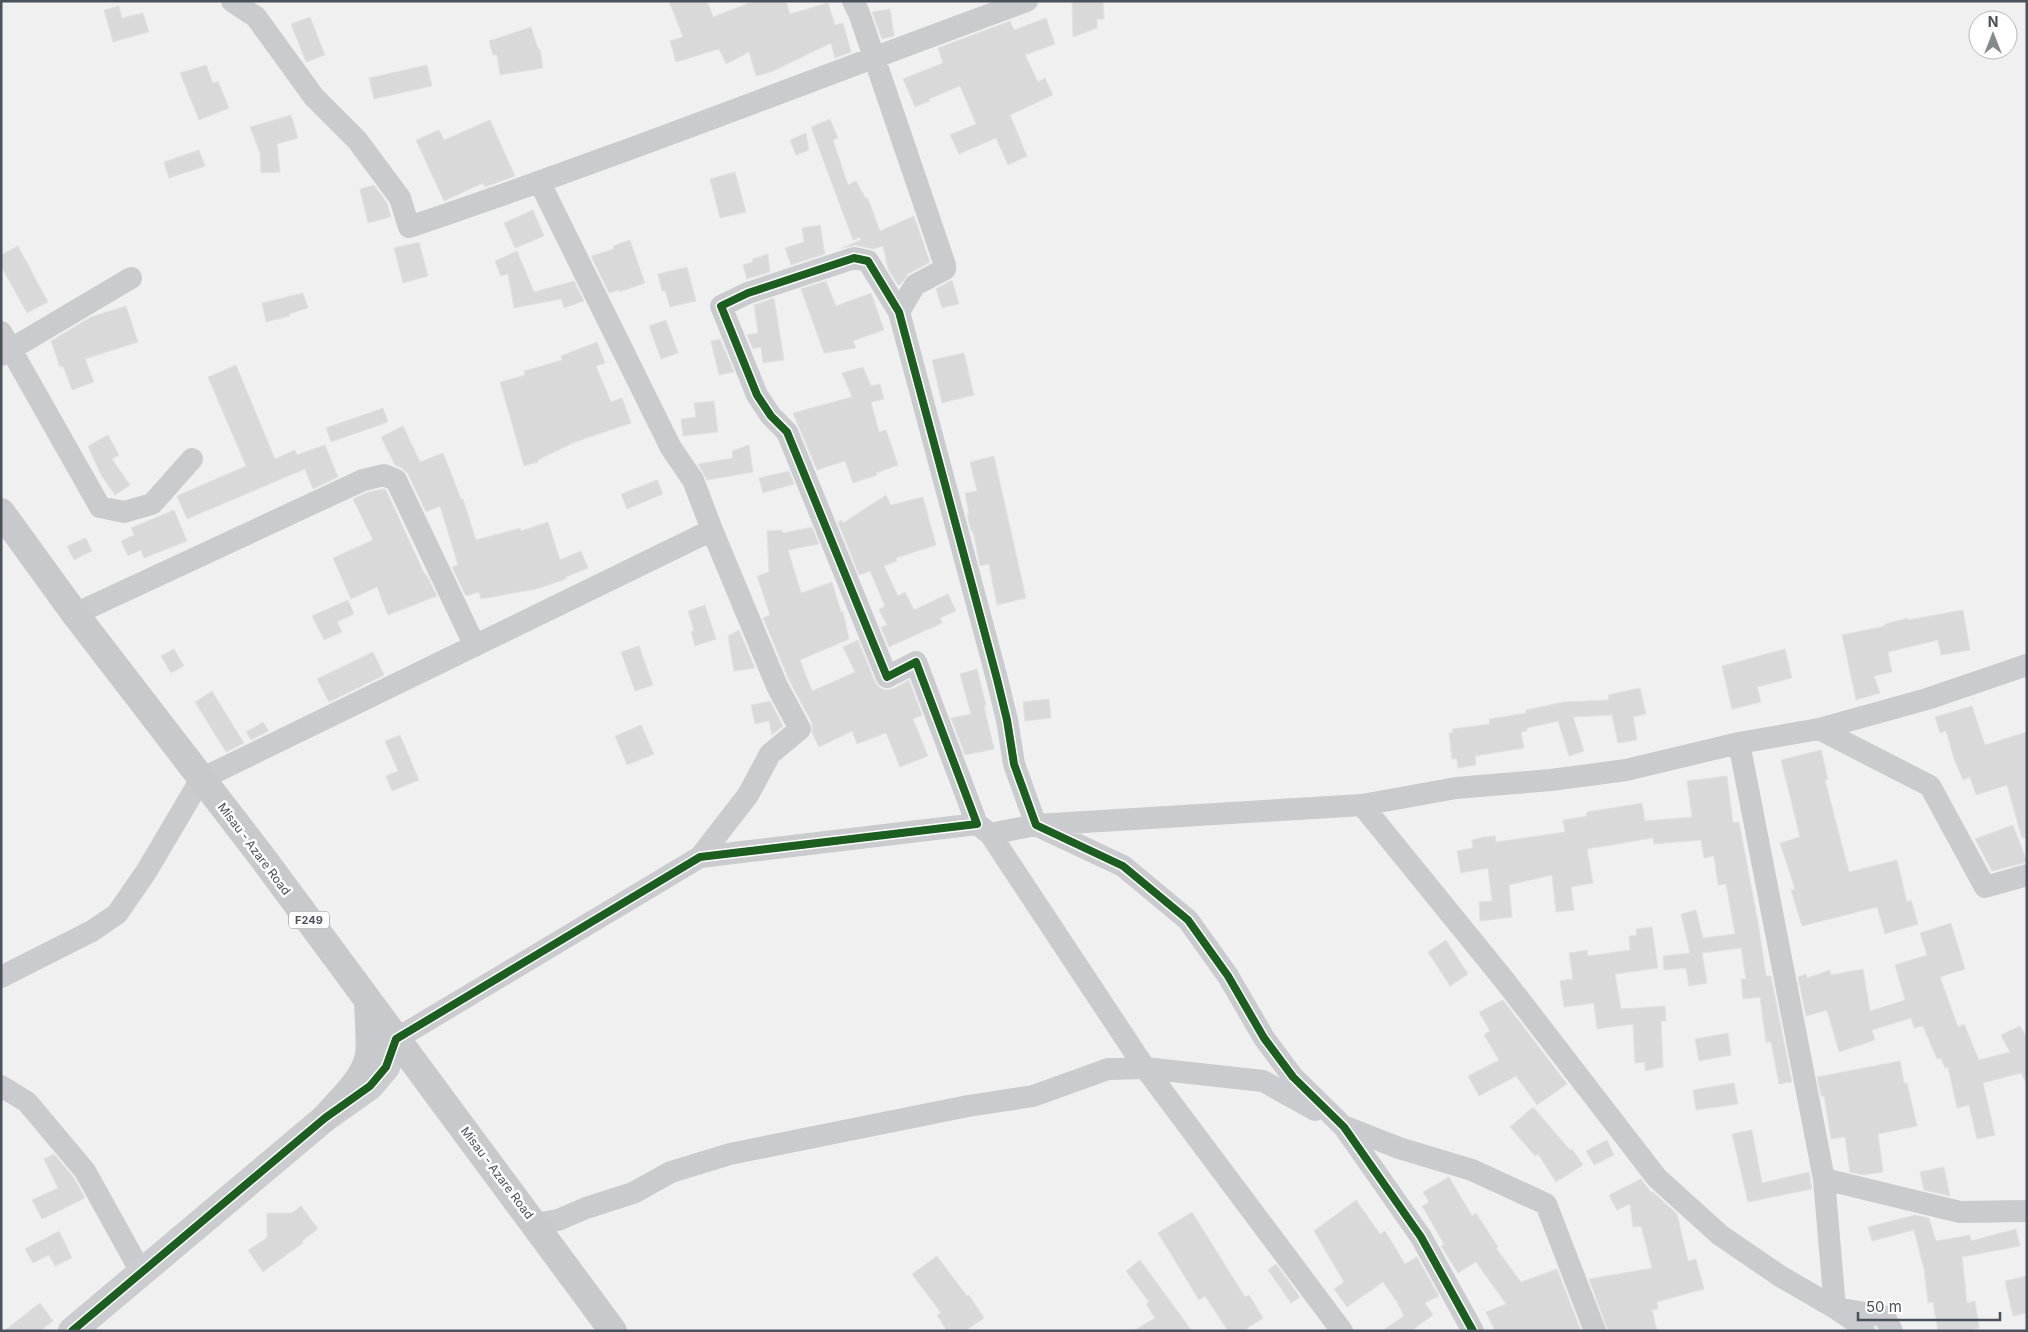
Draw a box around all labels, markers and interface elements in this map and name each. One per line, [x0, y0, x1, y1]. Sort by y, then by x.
north arrow [1968, 10, 2018, 60]
text: N [1988, 13, 1998, 30]
street label: Misau - Azare Road [215, 800, 294, 898]
road number: F249 [289, 912, 329, 928]
street label: Misau - Azare Road [458, 1124, 537, 1222]
scale bar [1858, 1290, 2000, 1322]
text: 50 m [1866, 1297, 1902, 1316]

